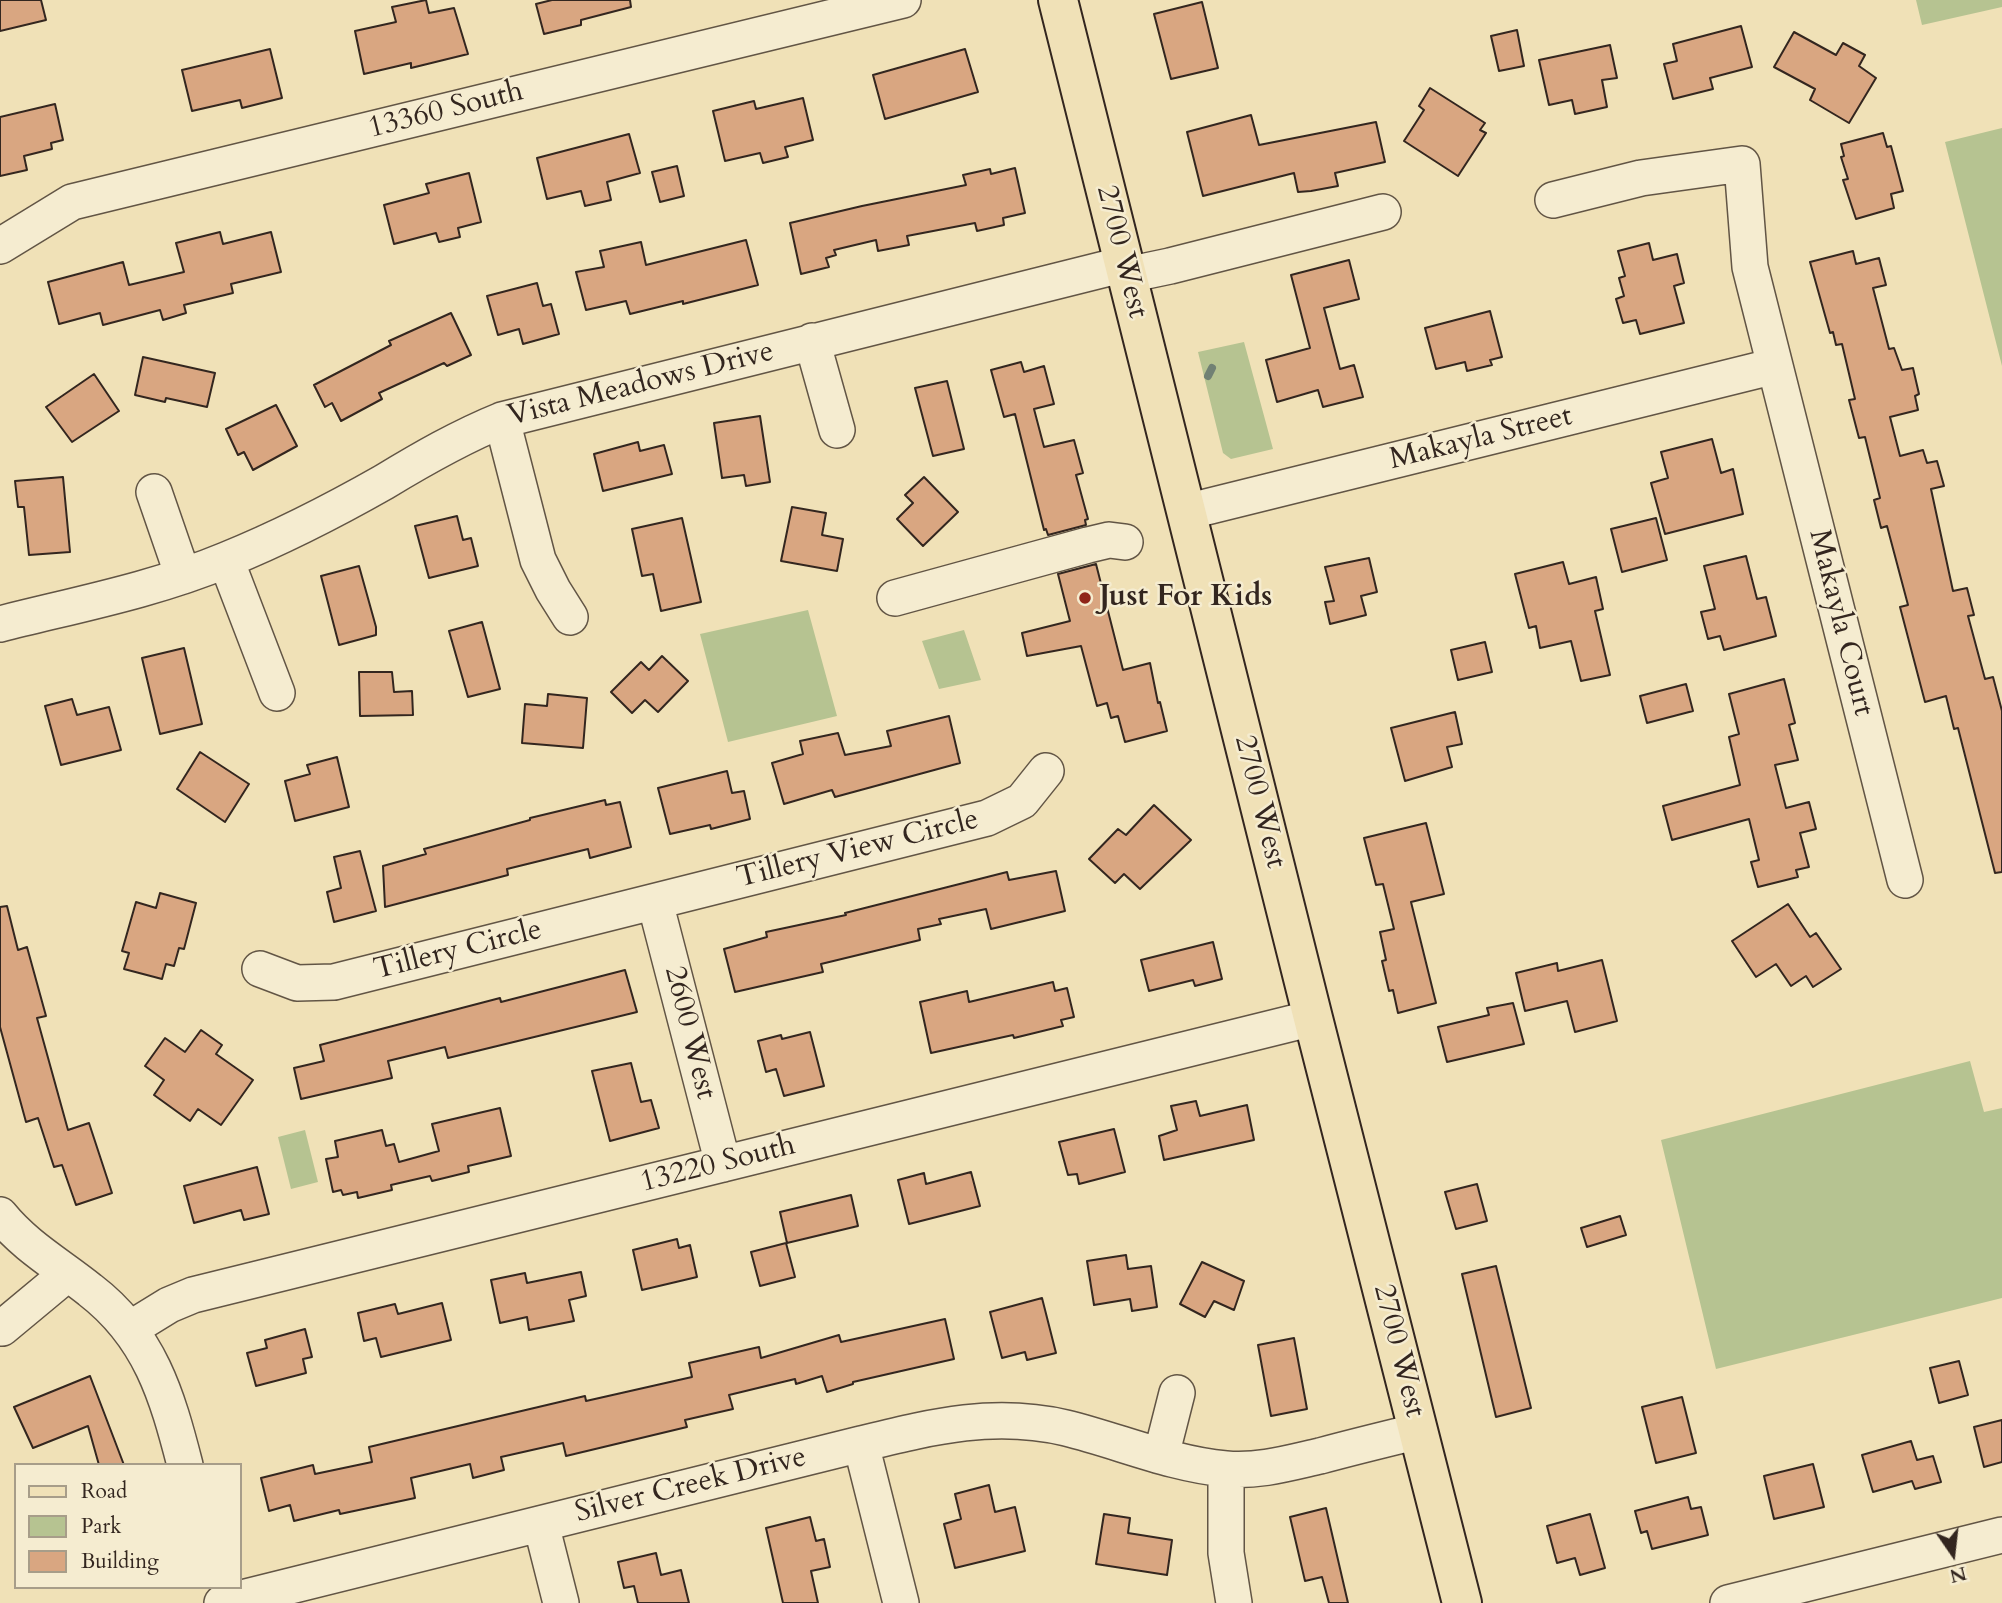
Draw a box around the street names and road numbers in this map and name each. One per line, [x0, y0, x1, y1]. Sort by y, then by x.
street label: 13360 South [365, 74, 527, 148]
street label: 2700 West [1087, 182, 1155, 322]
street label: Vista Meadows Drive [504, 335, 778, 435]
street label: Makayla Street [1386, 399, 1576, 479]
street label: Makayla Court [1799, 526, 1881, 720]
street label: 2700 West [1225, 732, 1293, 872]
street label: Tillery View Circle [734, 803, 982, 897]
street label: Tillery Circle [370, 913, 546, 989]
street label: 2600 West [655, 963, 723, 1103]
street label: 13220 South [637, 1128, 799, 1202]
street label: 2700 West [1364, 1281, 1432, 1421]
street label: Silver Creek Drive [572, 1440, 810, 1532]

